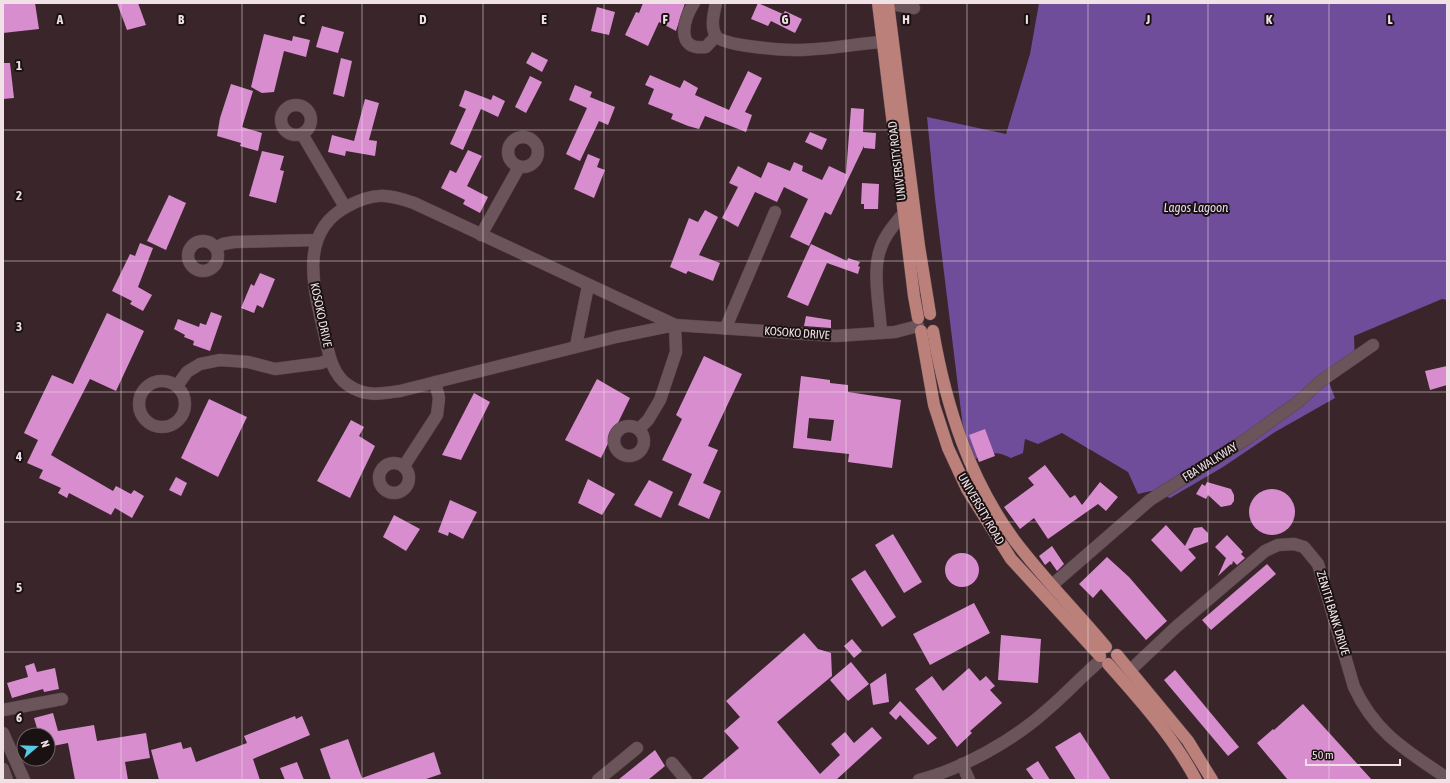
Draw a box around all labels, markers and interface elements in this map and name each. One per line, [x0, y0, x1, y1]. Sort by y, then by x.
text: A [56, 12, 64, 27]
text: B [178, 12, 185, 27]
text: C [299, 12, 305, 27]
text: D [419, 12, 427, 27]
text: E [541, 12, 547, 27]
text: F [662, 12, 668, 27]
text: G [782, 12, 789, 27]
text: H [902, 12, 910, 27]
text: I [1025, 12, 1029, 27]
text: J [1145, 12, 1150, 27]
text: K [1266, 12, 1273, 27]
text: L [1387, 12, 1393, 27]
text: 1 [16, 58, 22, 73]
street label: UNIVERSITY ROAD [885, 120, 909, 202]
text: 2 [16, 188, 22, 203]
water label: Lagos Lagoon [1164, 200, 1229, 215]
street label: KOSOKO DRIVE [307, 281, 335, 349]
text: 3 [16, 319, 22, 334]
street label: KOSOKO DRIVE [764, 324, 830, 342]
street label: FBA WALKWAY [1180, 439, 1241, 484]
text: 4 [15, 449, 22, 464]
street label: UNIVERSITY ROAD [955, 471, 1007, 547]
street label: ZENITH BANK DRIVE [1314, 569, 1352, 657]
text: 5 [16, 580, 22, 595]
text: 6 [16, 710, 22, 725]
north arrow [16, 727, 56, 767]
text: N [39, 739, 52, 749]
scale bar [1306, 741, 1400, 767]
text: 50 m [1312, 748, 1334, 762]

